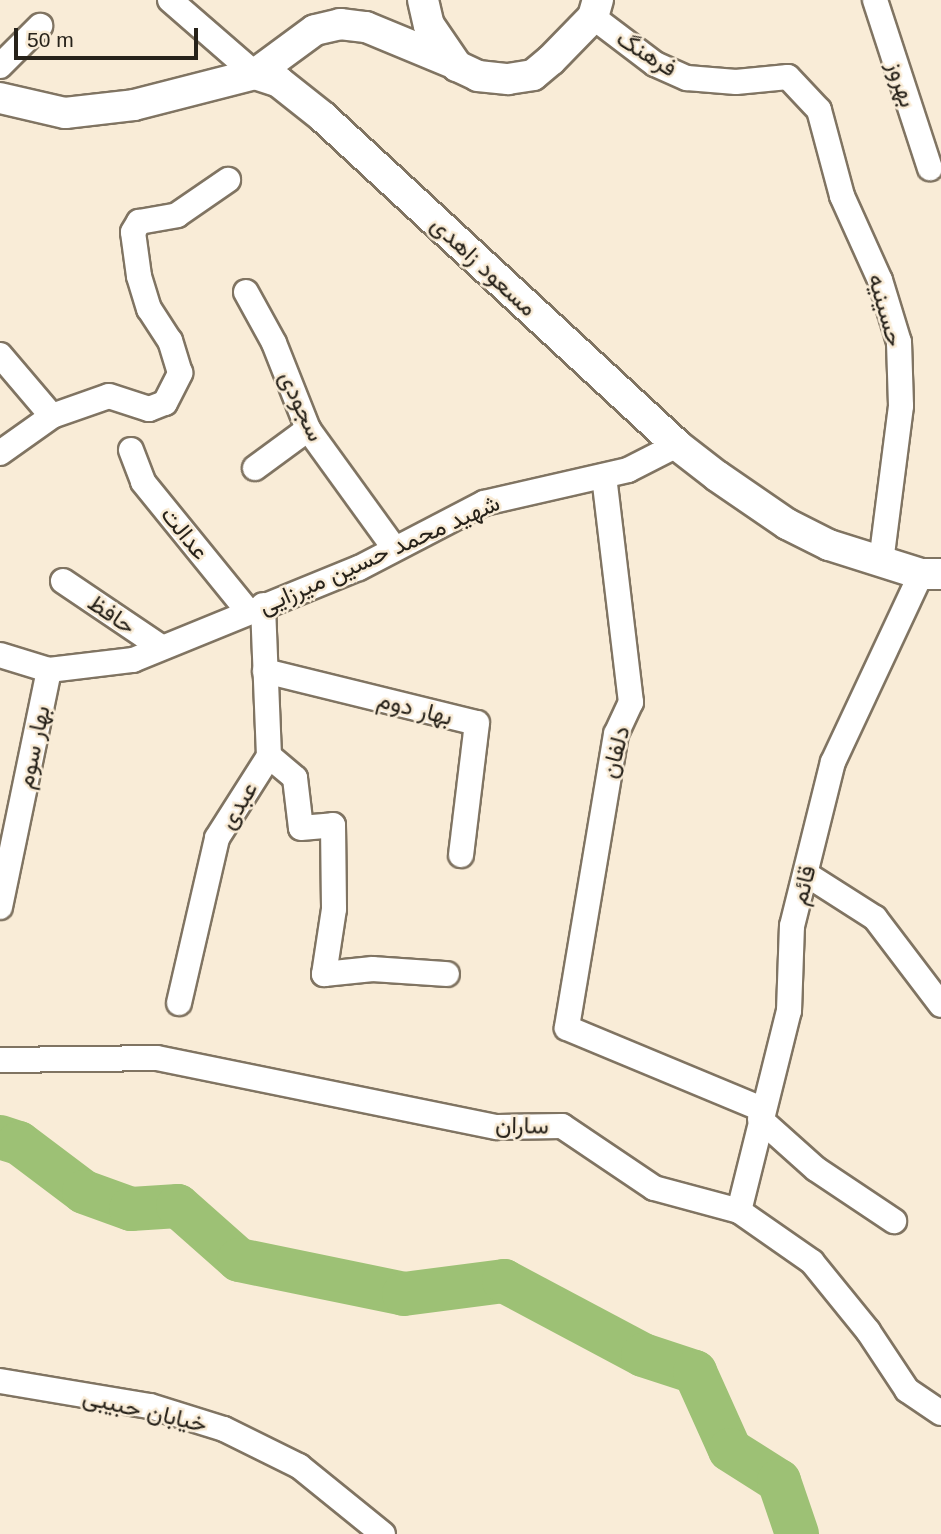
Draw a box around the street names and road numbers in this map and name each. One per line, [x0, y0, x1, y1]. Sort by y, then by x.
street label: فرهنگ [611, 23, 683, 83]
street label: بهروز [881, 57, 923, 111]
street label: مسعود زاهدی [425, 210, 543, 322]
street label: حسینیه [862, 270, 910, 350]
street label: سجودی [273, 366, 331, 446]
street label: شهید محمد حسین میرزایی [254, 488, 504, 620]
street label: عدالت [155, 501, 215, 565]
street label: حافظ [83, 588, 141, 640]
street label: بهار دوم [374, 685, 456, 731]
street label: بهار سوم [10, 703, 56, 791]
street label: دلفان [594, 723, 636, 781]
street label: عبدی [212, 776, 264, 834]
street label: قائم [784, 862, 822, 908]
street label: ساران [495, 1110, 549, 1140]
street label: خیابان حبیبی [80, 1382, 210, 1438]

